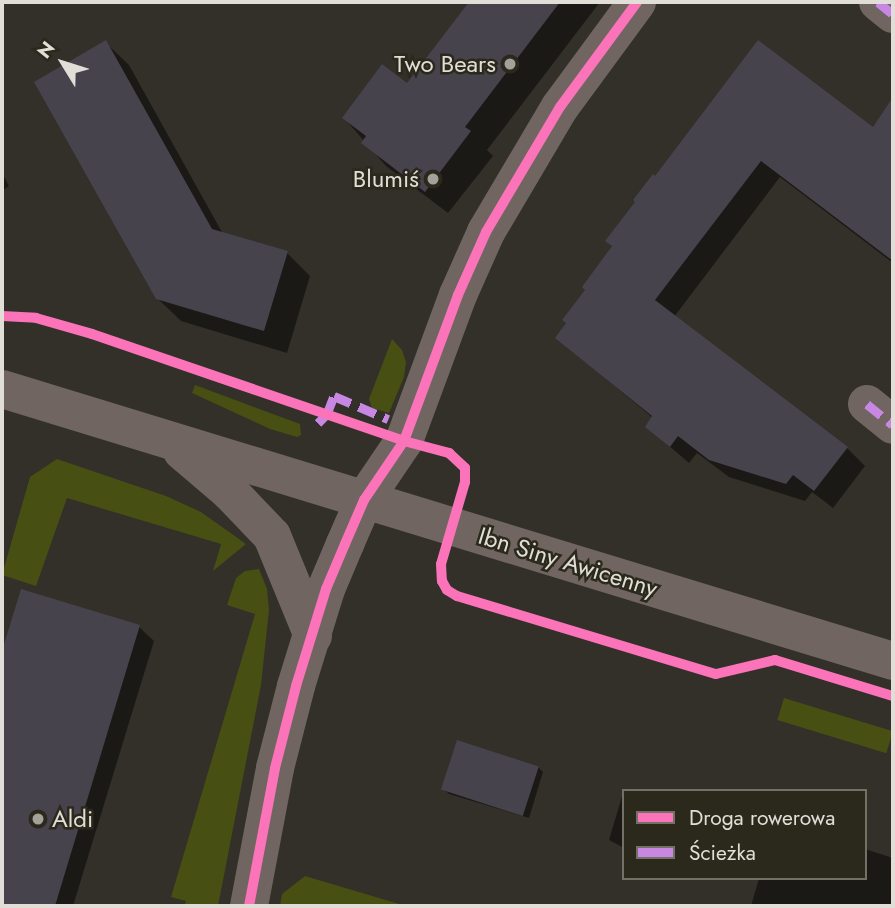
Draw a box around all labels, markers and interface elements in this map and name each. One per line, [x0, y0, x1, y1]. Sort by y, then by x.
north arrow [28, 28, 98, 98]
text: N [31, 36, 61, 64]
place label: Two Bears [394, 50, 496, 78]
marker: Two Bears [502, 56, 518, 72]
place label: Blumiś [353, 165, 419, 193]
marker: Blumiś [425, 171, 441, 187]
street label: Ibn Siny Awicenny [475, 521, 661, 603]
legend [622, 789, 867, 880]
text: Droga rowerowa [689, 803, 835, 833]
place label: Aldi [52, 805, 93, 833]
marker: Aldi [30, 811, 46, 827]
text: Ścieżka [689, 838, 756, 868]

